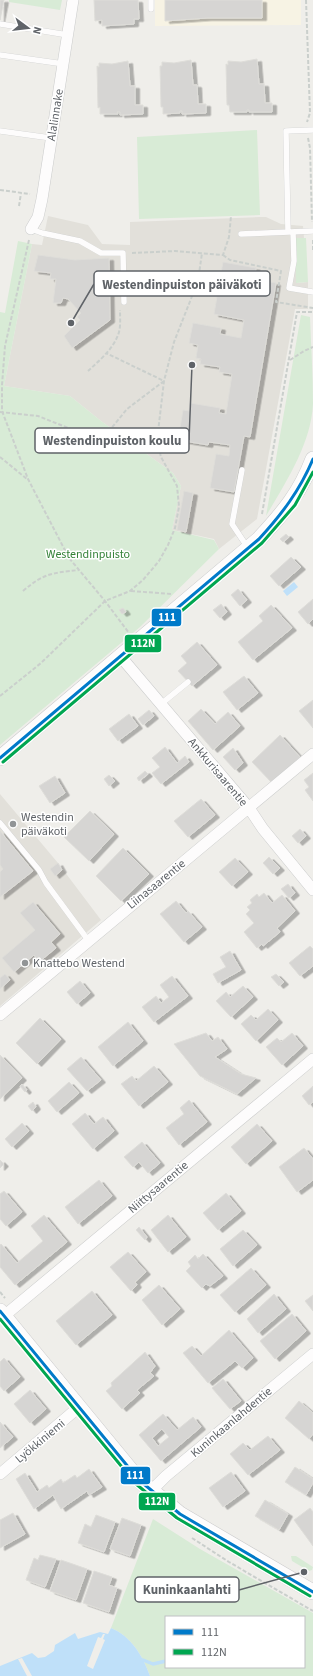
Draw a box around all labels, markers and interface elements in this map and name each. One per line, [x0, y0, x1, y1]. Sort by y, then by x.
north arrow [8, 8, 48, 48]
text: N [29, 25, 45, 36]
street label: Alalinnake [43, 88, 68, 142]
callout: Westendinpuiston päiväkoti [94, 271, 270, 296]
text: Westendinpuiston päiväkoti [102, 276, 262, 294]
callout: Westendinpuiston koulu [35, 428, 189, 453]
text: Westendinpuiston koulu [43, 432, 181, 450]
park label: Westendinpuisto [46, 546, 130, 563]
line badge: 111 [151, 608, 182, 627]
text: 111 [158, 610, 176, 625]
line badge: 112N [124, 634, 162, 653]
text: 112N [131, 636, 155, 651]
street label: Ankkurisaarentie [184, 734, 252, 810]
place label: Westendin päiväkoti [21, 809, 74, 840]
marker: Westendin päiväkoti [8, 819, 18, 829]
street label: Liinasaarentie [123, 855, 189, 913]
place label: Knattebo Westend [33, 955, 125, 972]
marker: Knattebo Westend [20, 958, 30, 968]
street label: Niittysaarentie [125, 1157, 192, 1218]
street label: Kuninkaanlahdentie [187, 1383, 276, 1462]
street label: Lyökkiniemi [12, 1415, 69, 1467]
line badge: 111 [120, 1466, 151, 1485]
text: 111 [126, 1468, 144, 1483]
line badge: 112N [138, 1492, 176, 1511]
text: 112N [145, 1494, 169, 1509]
callout: Kuninkaanlahti [135, 1577, 239, 1602]
text: Kuninkaanlahti [143, 1581, 231, 1599]
legend [165, 1616, 305, 1668]
text: 111 [201, 1624, 219, 1641]
text: 112N [201, 1644, 227, 1661]

